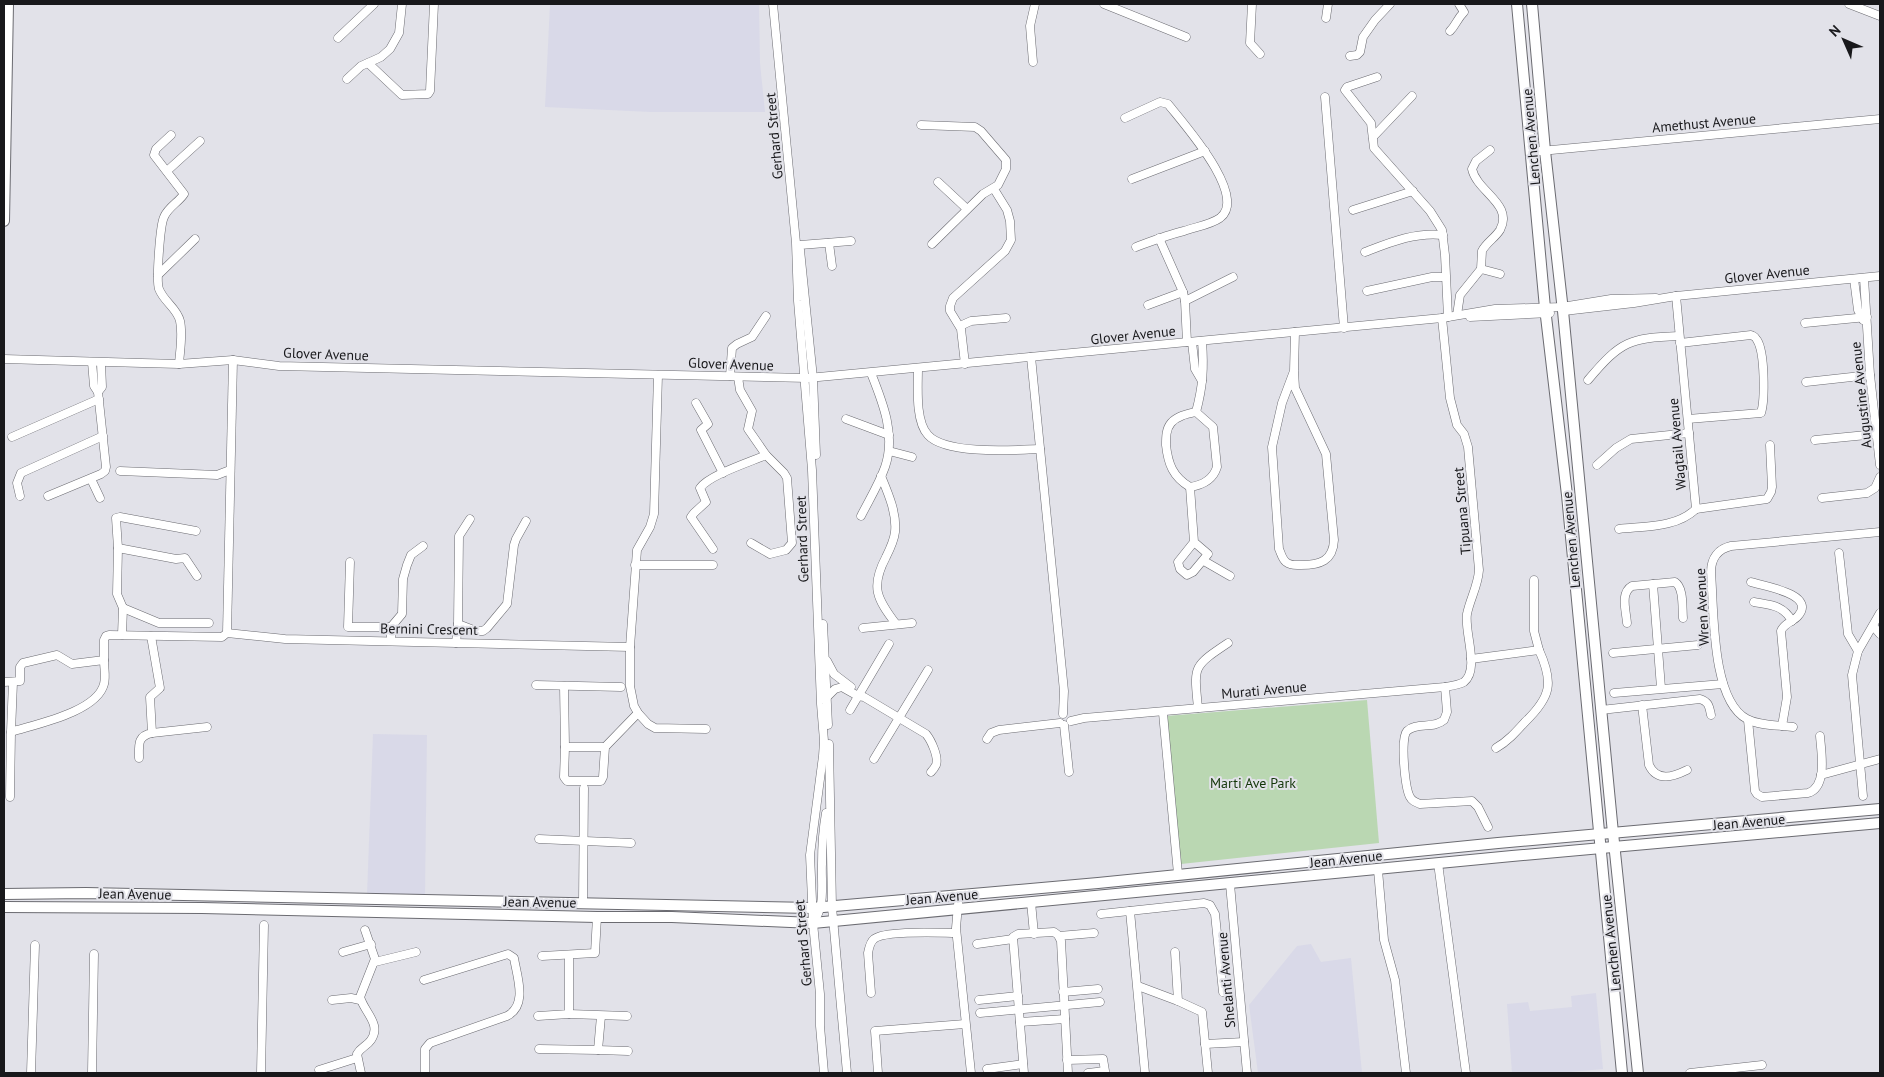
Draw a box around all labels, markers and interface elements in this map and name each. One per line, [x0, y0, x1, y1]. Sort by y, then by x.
north arrow [1819, 15, 1869, 65]
text: N [1825, 21, 1844, 40]
street label: Lenchen Avenue [1518, 88, 1544, 186]
street label: Gerhard Street [761, 92, 787, 180]
street label: Amethust Avenue [1651, 109, 1757, 137]
street label: Glover Avenue [1724, 261, 1810, 287]
street label: Glover Avenue [1090, 322, 1176, 348]
street label: Augustine Avenue [1846, 341, 1876, 449]
street label: Glover Avenue [283, 344, 369, 364]
street label: Glover Avenue [688, 354, 774, 374]
street label: Wagtail Avenue [1664, 397, 1690, 491]
street label: Tipuana Street [1449, 466, 1475, 555]
street label: Lenchen Avenue [1558, 491, 1584, 589]
street label: Gerhard Street [791, 495, 813, 583]
street label: Wren Avenue [1691, 568, 1713, 646]
street label: Bernini Crescent [380, 619, 478, 639]
street label: Murati Avenue [1220, 677, 1308, 703]
park label: Marti Ave Park [1210, 774, 1296, 792]
street label: Jean Avenue [1711, 810, 1786, 834]
street label: Jean Avenue [1308, 846, 1383, 872]
street label: Jean Avenue [97, 884, 172, 904]
street label: Jean Avenue [904, 885, 979, 909]
street label: Jean Avenue [502, 892, 577, 912]
street label: Lenchen Avenue [1597, 894, 1625, 992]
street label: Gerhard Street [790, 899, 816, 987]
street label: Shelanti Avenue [1213, 931, 1239, 1029]

